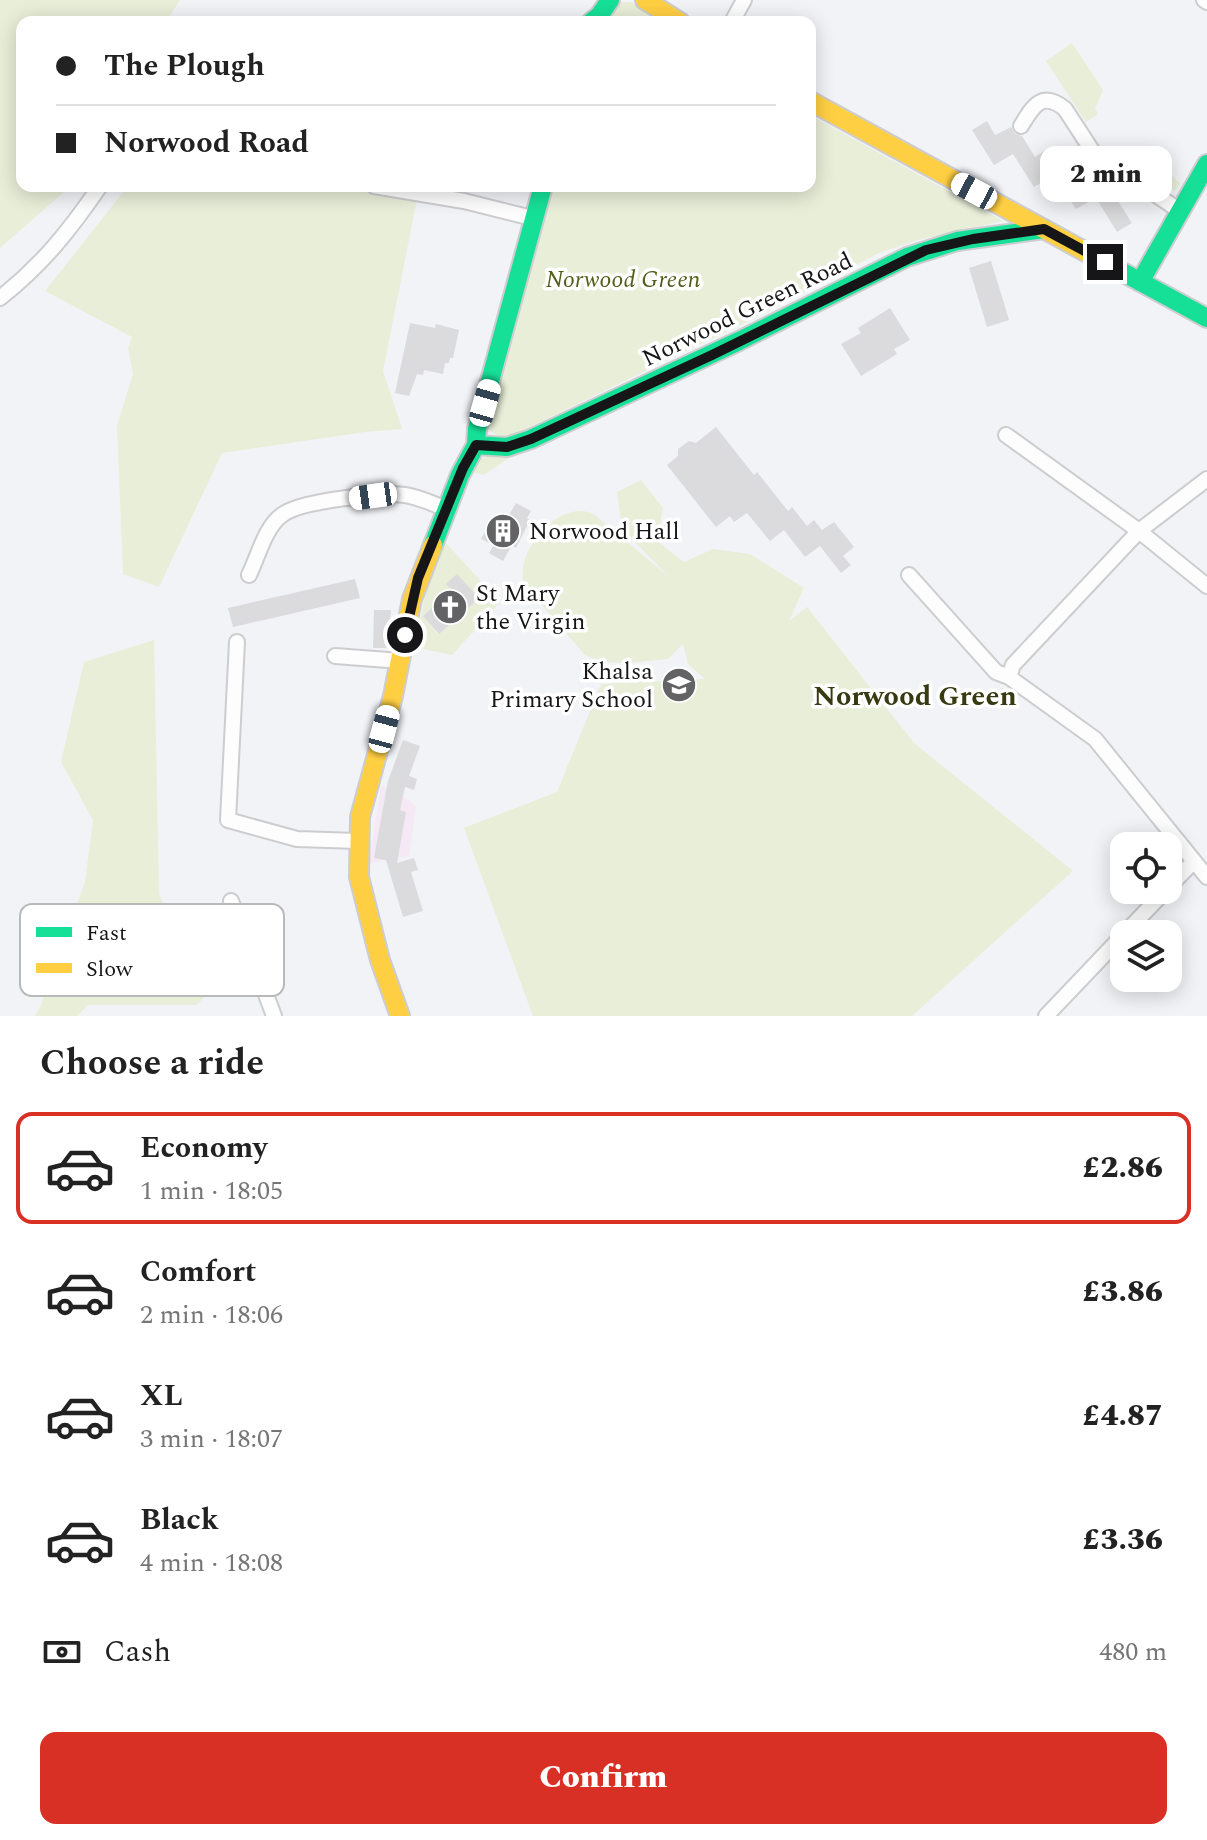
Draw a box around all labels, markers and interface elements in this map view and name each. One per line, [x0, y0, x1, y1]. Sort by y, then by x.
text: The Plough [104, 43, 265, 89]
text: Norwood Road [104, 120, 309, 166]
callout: 2 min [1039, 146, 1171, 202]
text: 2 min [1070, 154, 1142, 194]
car [947, 169, 1001, 213]
street label: Norwood Green Road [636, 243, 859, 377]
route end [1087, 244, 1123, 280]
park label: Norwood Green [545, 262, 701, 298]
car [467, 377, 503, 429]
car [348, 481, 398, 511]
building icon: Norwood Hall [484, 512, 522, 550]
place label: Norwood Hall [529, 514, 679, 550]
place label: St Mary the Virgin [476, 576, 585, 640]
church icon: St Mary the Virgin [431, 588, 469, 626]
route start [387, 617, 423, 653]
place label: Khalsa Primary School [490, 654, 653, 718]
school or university icon: Khalsa Primary School [660, 666, 698, 704]
district label: Norwood Green [813, 675, 1017, 718]
car [366, 703, 402, 755]
map controls [1110, 832, 1182, 992]
button: locate [1110, 832, 1182, 904]
legend [20, 904, 284, 996]
text: Fast [86, 917, 127, 950]
button: layers [1110, 920, 1182, 992]
text: Slow [86, 953, 134, 986]
text: Choose a ride [40, 1036, 264, 1091]
text: Economy [140, 1125, 267, 1171]
icon: car [44, 1132, 116, 1204]
text: £2.86 [1083, 1145, 1163, 1191]
text: 1 min · 18:05 [140, 1171, 283, 1211]
text: Comfort [140, 1249, 256, 1295]
icon: car [44, 1256, 116, 1328]
text: £3.86 [1083, 1269, 1163, 1315]
text: 2 min · 18:06 [140, 1295, 283, 1335]
text: XL [140, 1373, 183, 1419]
icon: car [44, 1380, 116, 1452]
text: £4.87 [1083, 1393, 1163, 1439]
text: 3 min · 18:07 [140, 1419, 283, 1459]
text: Black [140, 1497, 219, 1543]
icon: car [44, 1504, 116, 1576]
text: £3.36 [1083, 1517, 1163, 1563]
text: 4 min · 18:08 [140, 1543, 283, 1583]
text: Cash [104, 1629, 171, 1675]
icon: cash [40, 1630, 84, 1674]
text: 480 m [1099, 1632, 1167, 1672]
button: Confirm [40, 1732, 1167, 1824]

